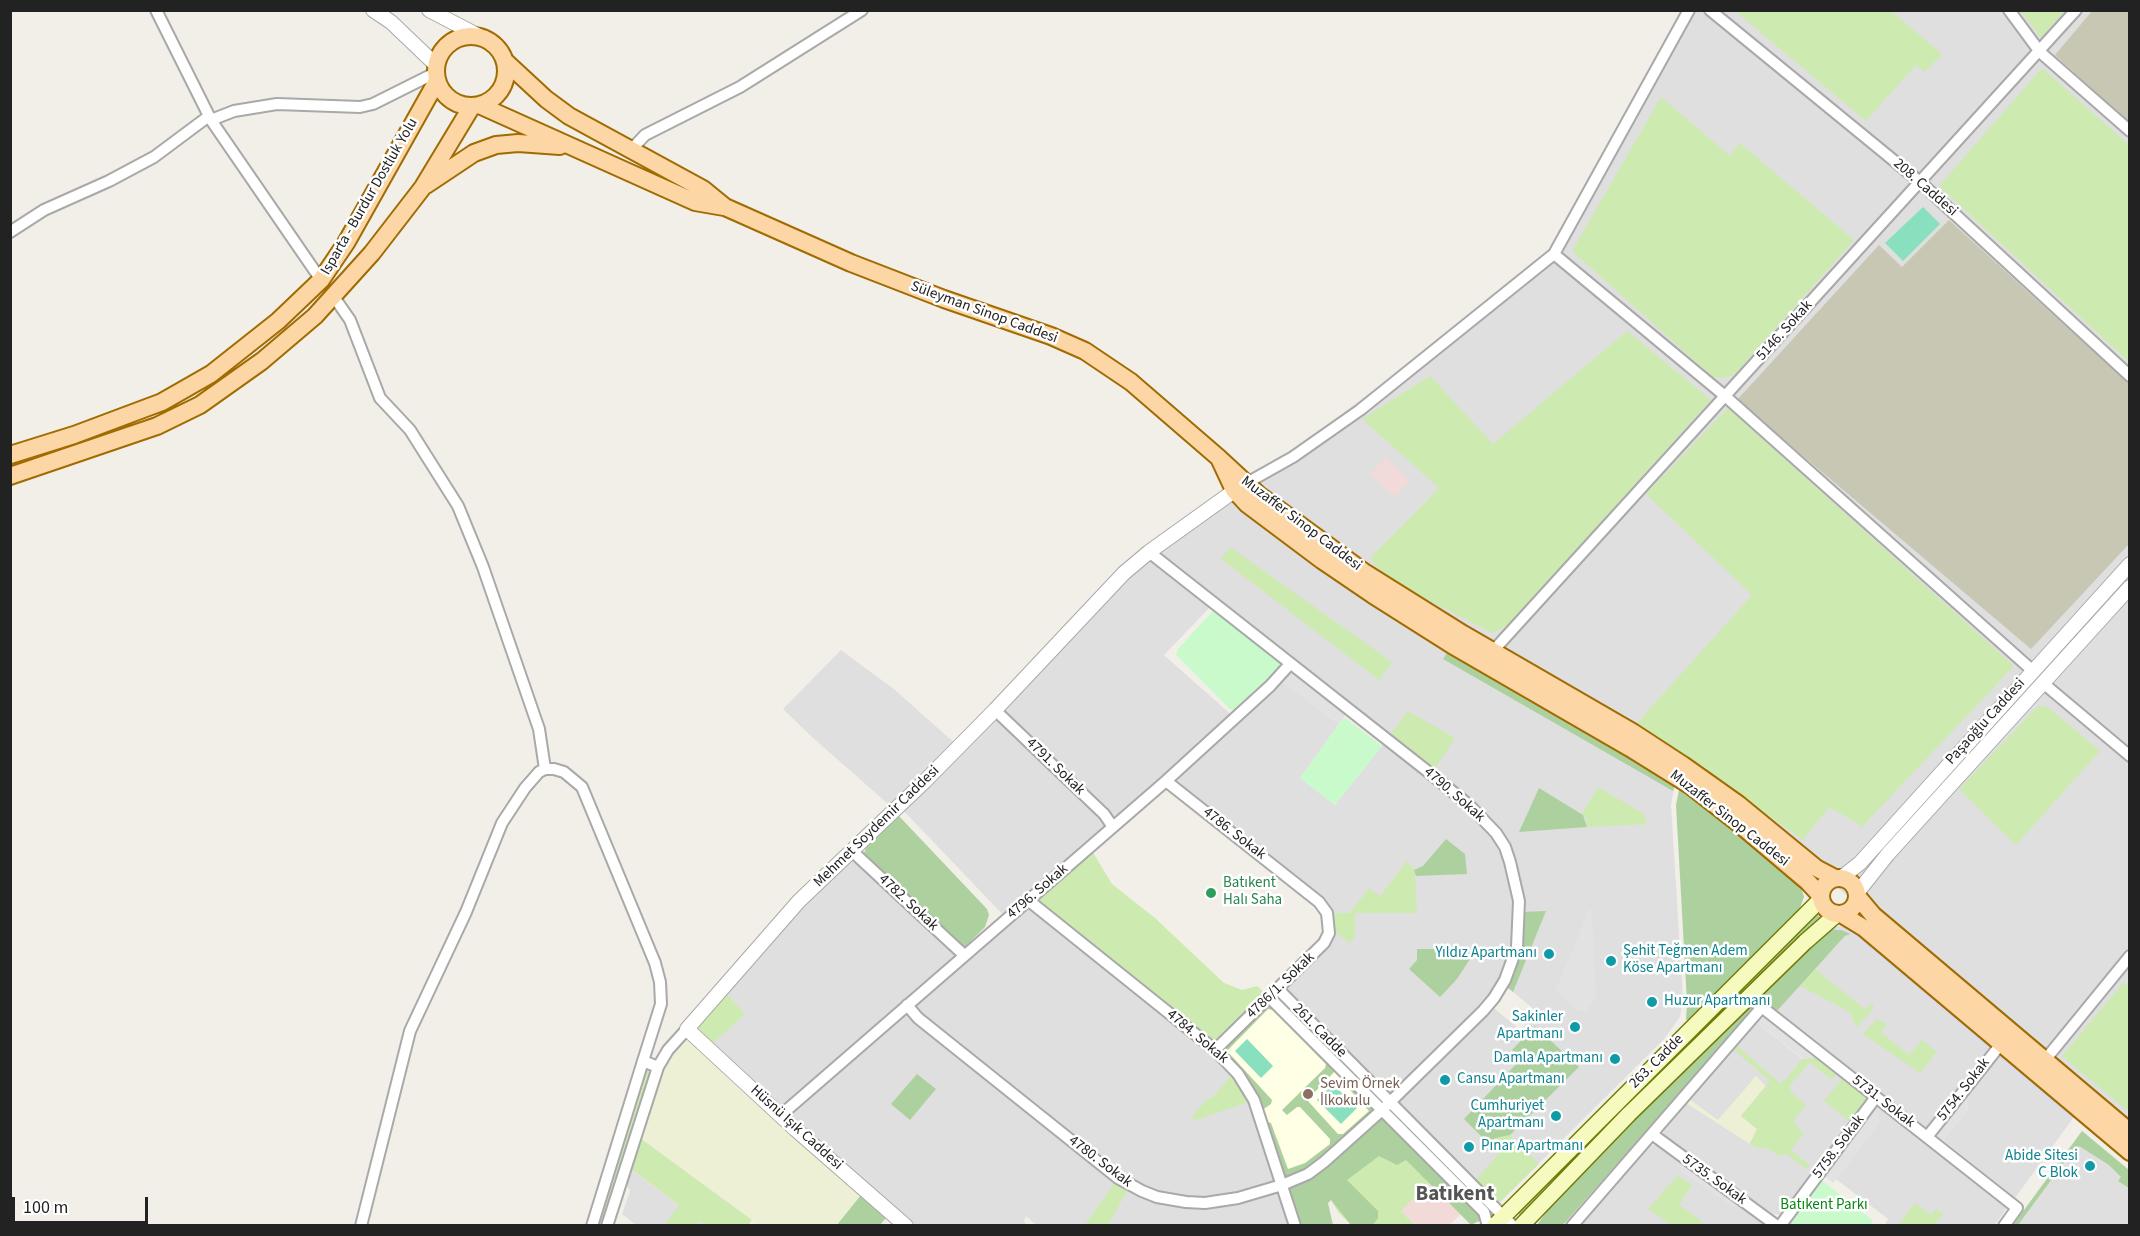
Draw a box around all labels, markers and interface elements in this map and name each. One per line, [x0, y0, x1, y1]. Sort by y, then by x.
street label: Isparta - Burdur Dostluk Yolu [318, 115, 422, 279]
street label: 208. Caddesi [1889, 155, 1961, 221]
street label: Süleyman Sinop Caddesi [908, 278, 1060, 348]
street label: 5146. Sokak [1753, 297, 1817, 365]
street label: Muzaffer Sinop Caddesi [1237, 473, 1365, 575]
street label: Paşaoğlu Caddesi [1942, 675, 2030, 769]
street label: 4791. Sokak [1022, 734, 1088, 800]
street label: Mehmet Soydemir Caddesi [810, 762, 944, 892]
street label: 4790. Sokak [1420, 764, 1488, 826]
street label: Muzaffer Sinop Caddesi [1666, 767, 1792, 871]
street label: 4786. Sokak [1199, 804, 1269, 864]
street label: 4796. Sokak [1004, 861, 1072, 923]
street label: 4782. Sokak [874, 871, 942, 935]
place label: Batıkent Halı Saha [1223, 875, 1282, 910]
marker: Batıkent Halı Saha [1204, 886, 1218, 900]
place label: Şehit Teğmen Adem Köse Apartmanı [1623, 943, 1748, 978]
place label: Yıldız Apartmanı [1436, 945, 1537, 963]
marker: Yıldız Apartmanı [1542, 947, 1556, 961]
street label: 4786/1. Sokak [1243, 949, 1319, 1023]
marker: Şehit Teğmen Adem Köse Apartmanı [1604, 954, 1618, 968]
place label: Huzur Apartmanı [1664, 993, 1771, 1011]
marker: Huzur Apartmanı [1645, 995, 1659, 1009]
street label: 261. Cadde [1288, 1000, 1350, 1062]
street label: 4784. Sokak [1163, 1006, 1231, 1068]
place label: Sakinler Apartmanı [1497, 1009, 1563, 1044]
marker: Sakinler Apartmanı [1568, 1020, 1582, 1034]
street label: 263. Cadde [1626, 1031, 1688, 1093]
place label: Damla Apartmanı [1493, 1050, 1603, 1068]
marker: Damla Apartmanı [1608, 1052, 1622, 1066]
street label: 5754. Sokak [1934, 1055, 1994, 1125]
place label: Cansu Apartmanı [1457, 1071, 1565, 1089]
street label: 5731. Sokak [1848, 1072, 1918, 1132]
marker: Cansu Apartmanı [1438, 1073, 1452, 1087]
place label: Sevim Örnek İlkokulu [1320, 1076, 1400, 1111]
street label: Hüsnü Işık Caddesi [746, 1082, 846, 1174]
marker: Sevim Örnek İlkokulu [1301, 1087, 1315, 1101]
place label: Cumhuriyet Apartmanı [1470, 1098, 1544, 1133]
marker: Cumhuriyet Apartmanı [1549, 1109, 1563, 1123]
street label: 5758. Sokak [1809, 1112, 1869, 1182]
street label: 4780. Sokak [1065, 1132, 1135, 1192]
place label: Pınar Apartmanı [1481, 1138, 1583, 1156]
marker: Pınar Apartmanı [1462, 1140, 1476, 1154]
place label: Abide Sitesi C Blok [2005, 1148, 2078, 1183]
street label: 5735. Sokak [1678, 1151, 1750, 1209]
marker: Abide Sitesi C Blok [2083, 1159, 2097, 1173]
district label: Batıkent [1415, 1182, 1495, 1208]
scale bar [15, 1185, 152, 1223]
text: 100 m [23, 1195, 68, 1220]
park label: Batıkent Parkı [1780, 1197, 1868, 1215]

